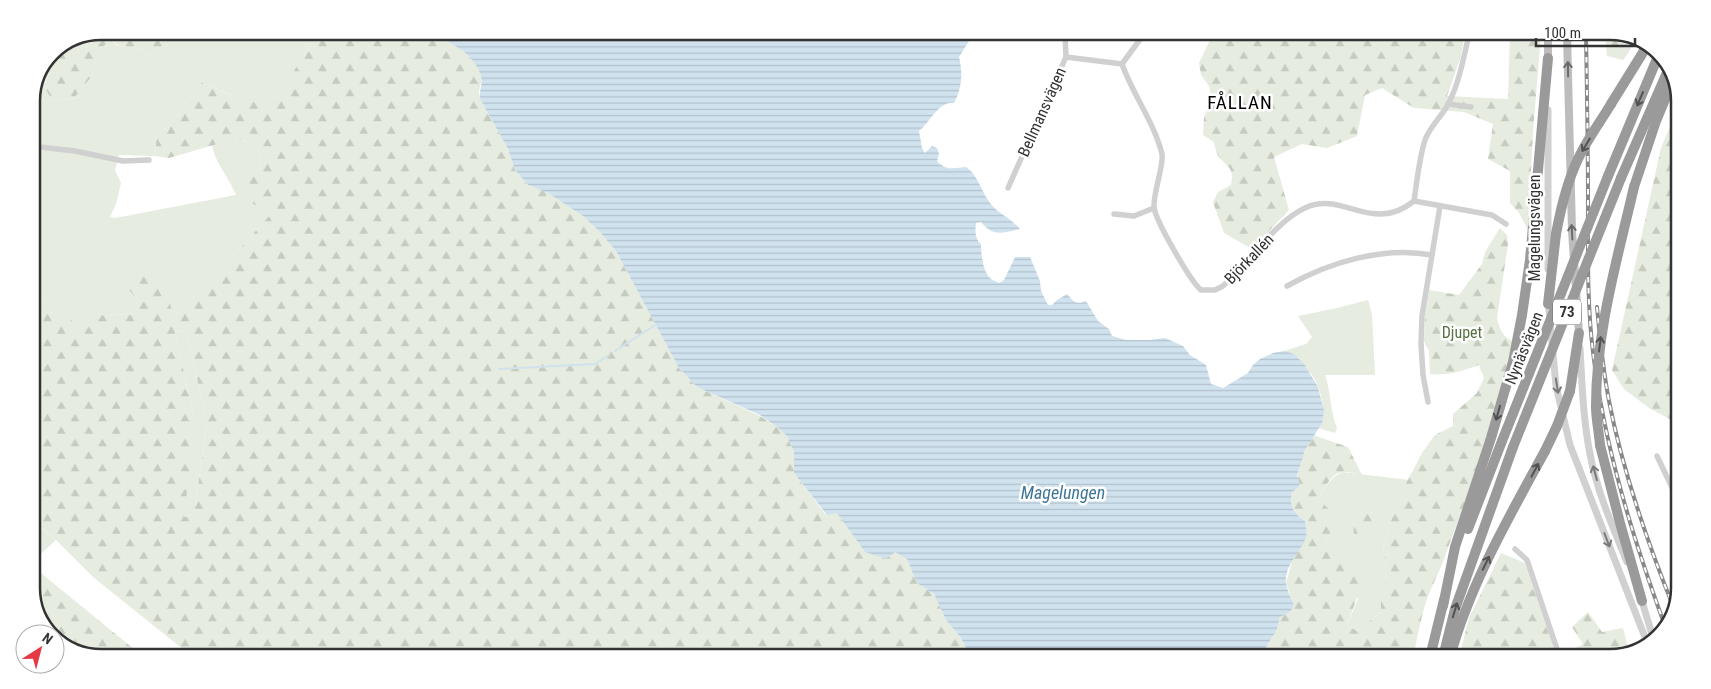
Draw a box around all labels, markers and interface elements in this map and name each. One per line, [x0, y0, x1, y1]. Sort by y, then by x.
scale bar [1536, 15, 1635, 47]
text: 100 m [1544, 24, 1581, 42]
one-way arrow [1563, 62, 1573, 78]
street label: Bellmansvägen [1014, 64, 1070, 160]
district label: FÅLLAN [1207, 91, 1273, 114]
one-way arrow [1635, 91, 1645, 106]
one-way arrow [1581, 138, 1591, 152]
street label: Magelungsvägen [1525, 174, 1544, 282]
one-way arrow [1568, 224, 1577, 240]
street label: Björkallén [1220, 230, 1278, 288]
road number: 73 [1553, 300, 1581, 324]
street label: Nynäsvägen [1501, 309, 1547, 387]
park label: Djupet [1442, 323, 1483, 342]
one-way arrow [1595, 336, 1605, 352]
one-way arrow [1552, 378, 1562, 394]
one-way arrow [1493, 405, 1502, 421]
one-way arrow [1530, 463, 1540, 478]
one-way arrow [1590, 466, 1600, 482]
water label: Magelungen [1021, 482, 1105, 503]
one-way arrow [1603, 532, 1612, 547]
one-way arrow [1481, 556, 1491, 571]
one-way arrow [1451, 603, 1460, 619]
north arrow [15, 624, 65, 674]
text: N [39, 629, 56, 647]

